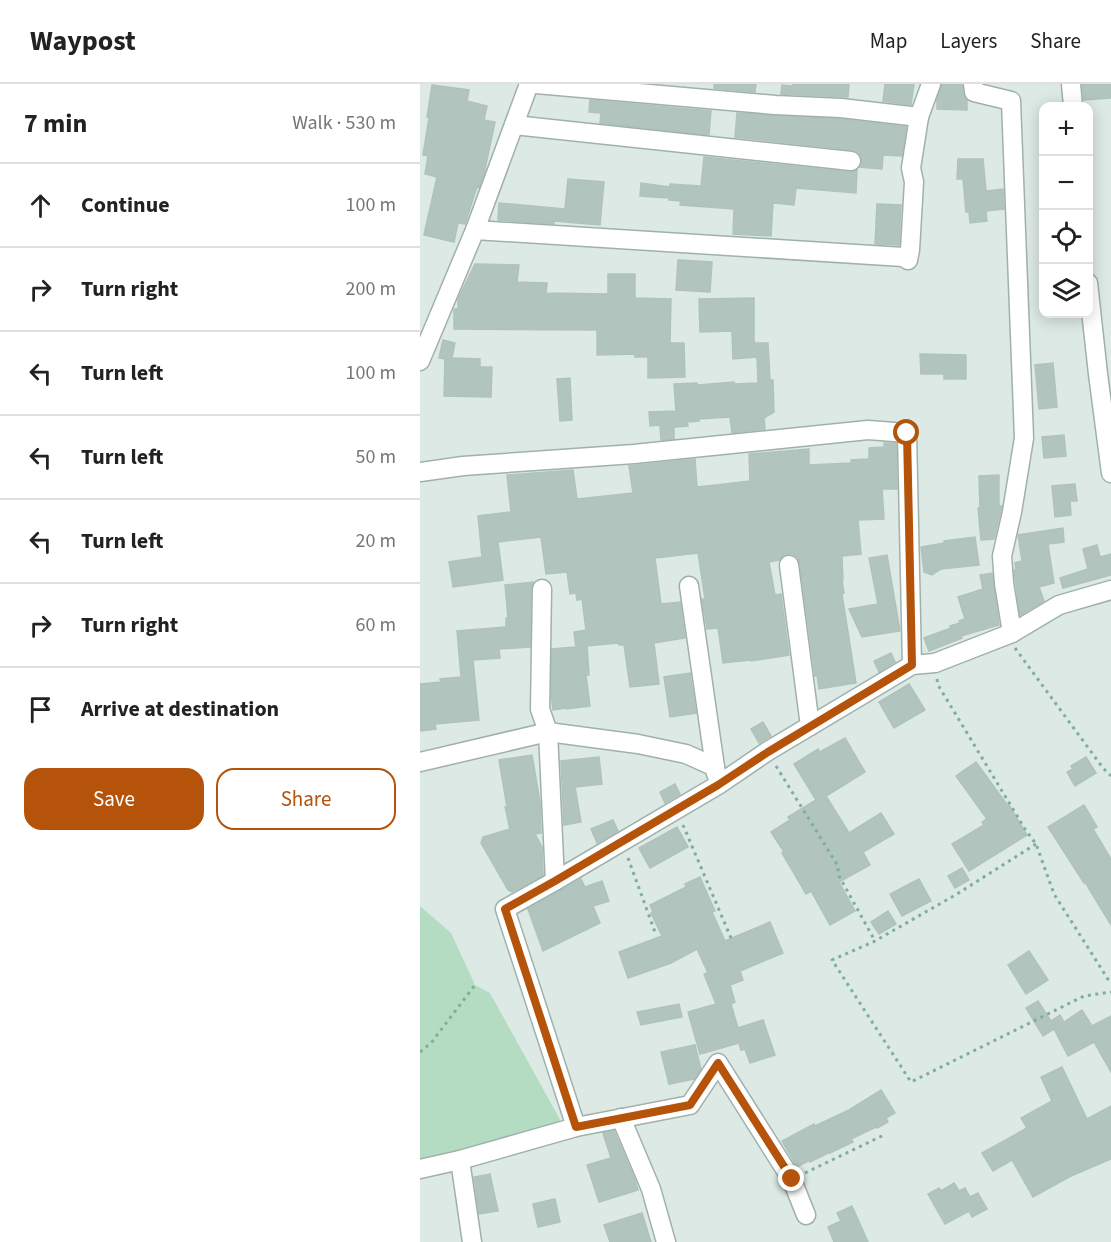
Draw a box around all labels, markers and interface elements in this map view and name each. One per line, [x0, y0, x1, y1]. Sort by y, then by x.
text: Waypost [30, 21, 136, 61]
text: Map [870, 26, 907, 56]
text: Layers [940, 26, 997, 56]
text: Share [1030, 26, 1081, 56]
map controls [1039, 102, 1093, 318]
button: + [1039, 102, 1093, 156]
text: 7 min [24, 105, 87, 142]
text: Walk · 530 m [292, 109, 396, 137]
button: − [1039, 156, 1093, 210]
icon: ahead [24, 189, 57, 222]
text: Continue [81, 189, 170, 221]
text: 100 m [346, 191, 396, 219]
button: locate [1039, 210, 1093, 264]
button: layers [1039, 264, 1093, 318]
icon: right [24, 273, 57, 306]
text: Turn right [81, 273, 178, 305]
text: 200 m [346, 275, 396, 303]
icon: left [24, 357, 57, 390]
text: Turn left [81, 357, 163, 389]
text: 100 m [346, 359, 396, 387]
route start [893, 419, 919, 445]
icon: left [24, 441, 57, 474]
text: Turn left [81, 441, 163, 473]
text: 50 m [356, 443, 396, 471]
icon: left [24, 525, 57, 558]
text: Turn left [81, 525, 163, 557]
text: 20 m [356, 527, 396, 555]
icon: right [24, 609, 57, 642]
text: Turn right [81, 609, 178, 641]
text: 60 m [356, 611, 396, 639]
icon: arrive [24, 693, 57, 726]
text: Arrive at destination [81, 693, 279, 725]
button: Save [24, 768, 204, 830]
button: Share [216, 768, 396, 830]
route end [778, 1165, 804, 1191]

